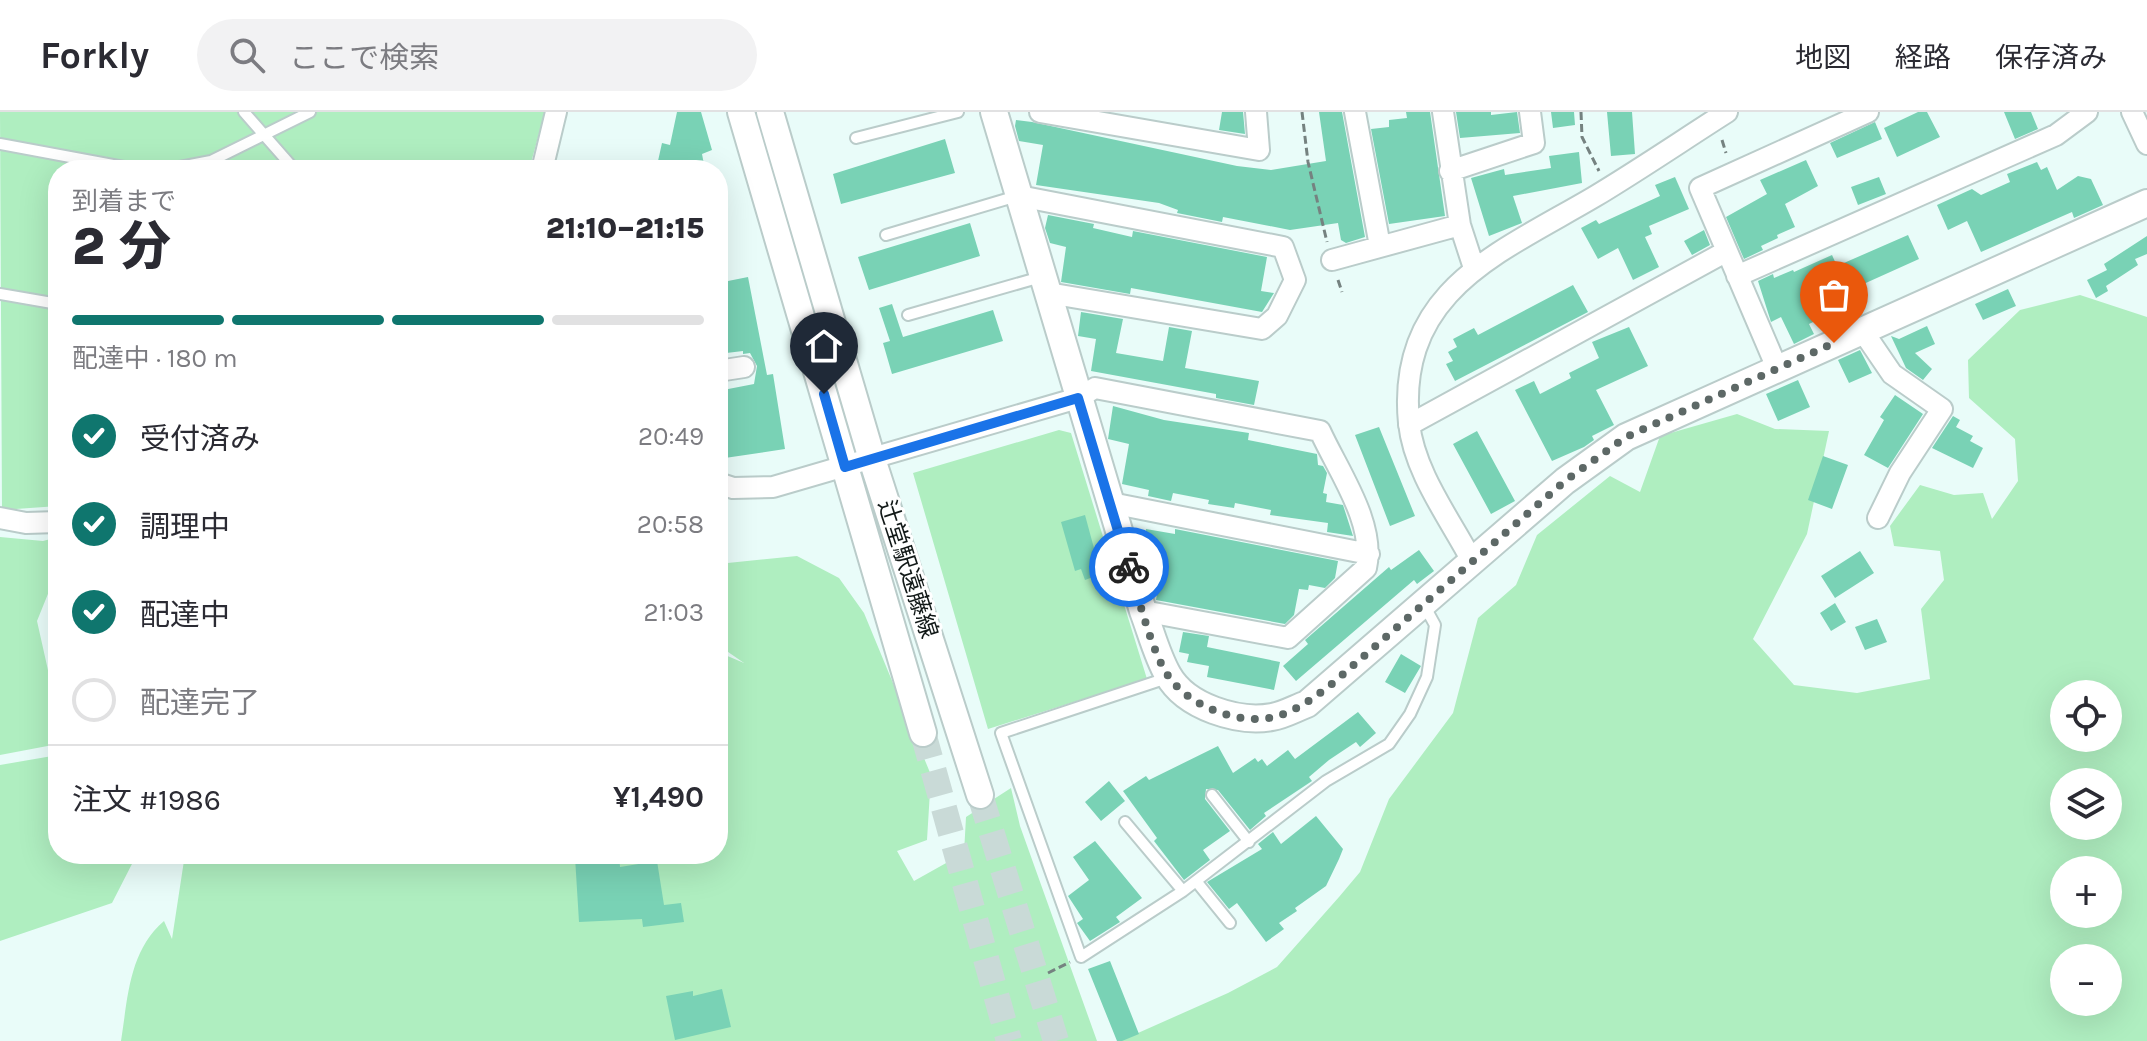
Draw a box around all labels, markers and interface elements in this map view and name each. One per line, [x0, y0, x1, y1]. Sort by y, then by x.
search box [197, 19, 757, 91]
text: Forkly [40, 33, 149, 78]
icon: search [225, 33, 269, 77]
text: ここで検索 [289, 40, 439, 76]
text: 地図 [1795, 41, 1851, 74]
text: 経路 [1895, 41, 1951, 74]
text: 保存済み [1995, 41, 2107, 74]
text: 到着まで [72, 186, 176, 217]
text: 21:10–21:15 [546, 210, 704, 246]
text: 2 分 [72, 216, 171, 277]
pin [1800, 261, 1868, 343]
icon: bag [1812, 273, 1856, 317]
pin [790, 312, 858, 394]
icon: home [802, 324, 846, 368]
text: 配達中 · 180 m [72, 343, 238, 374]
icon: check [72, 414, 116, 458]
text: 受付済み [140, 421, 260, 457]
text: 20:49 [638, 421, 704, 452]
street label: 辻堂駅遠藤線 [872, 496, 944, 642]
icon: check [72, 502, 116, 546]
text: 調理中 [140, 509, 230, 545]
text: 20:58 [637, 509, 704, 540]
courier [1089, 527, 1169, 607]
icon: bike [1107, 545, 1151, 589]
icon: check [72, 590, 116, 634]
text: 配達中 [140, 597, 230, 633]
text: 21:03 [644, 597, 704, 628]
map controls [2050, 680, 2122, 1016]
button: locate [2050, 680, 2122, 752]
text: 配達完了 [140, 685, 260, 721]
button: layers [2050, 768, 2122, 840]
text: ¥1,490 [613, 779, 704, 815]
text: 注文 #1986 [72, 782, 221, 818]
button: + [2050, 856, 2122, 928]
button: − [2050, 944, 2122, 1016]

